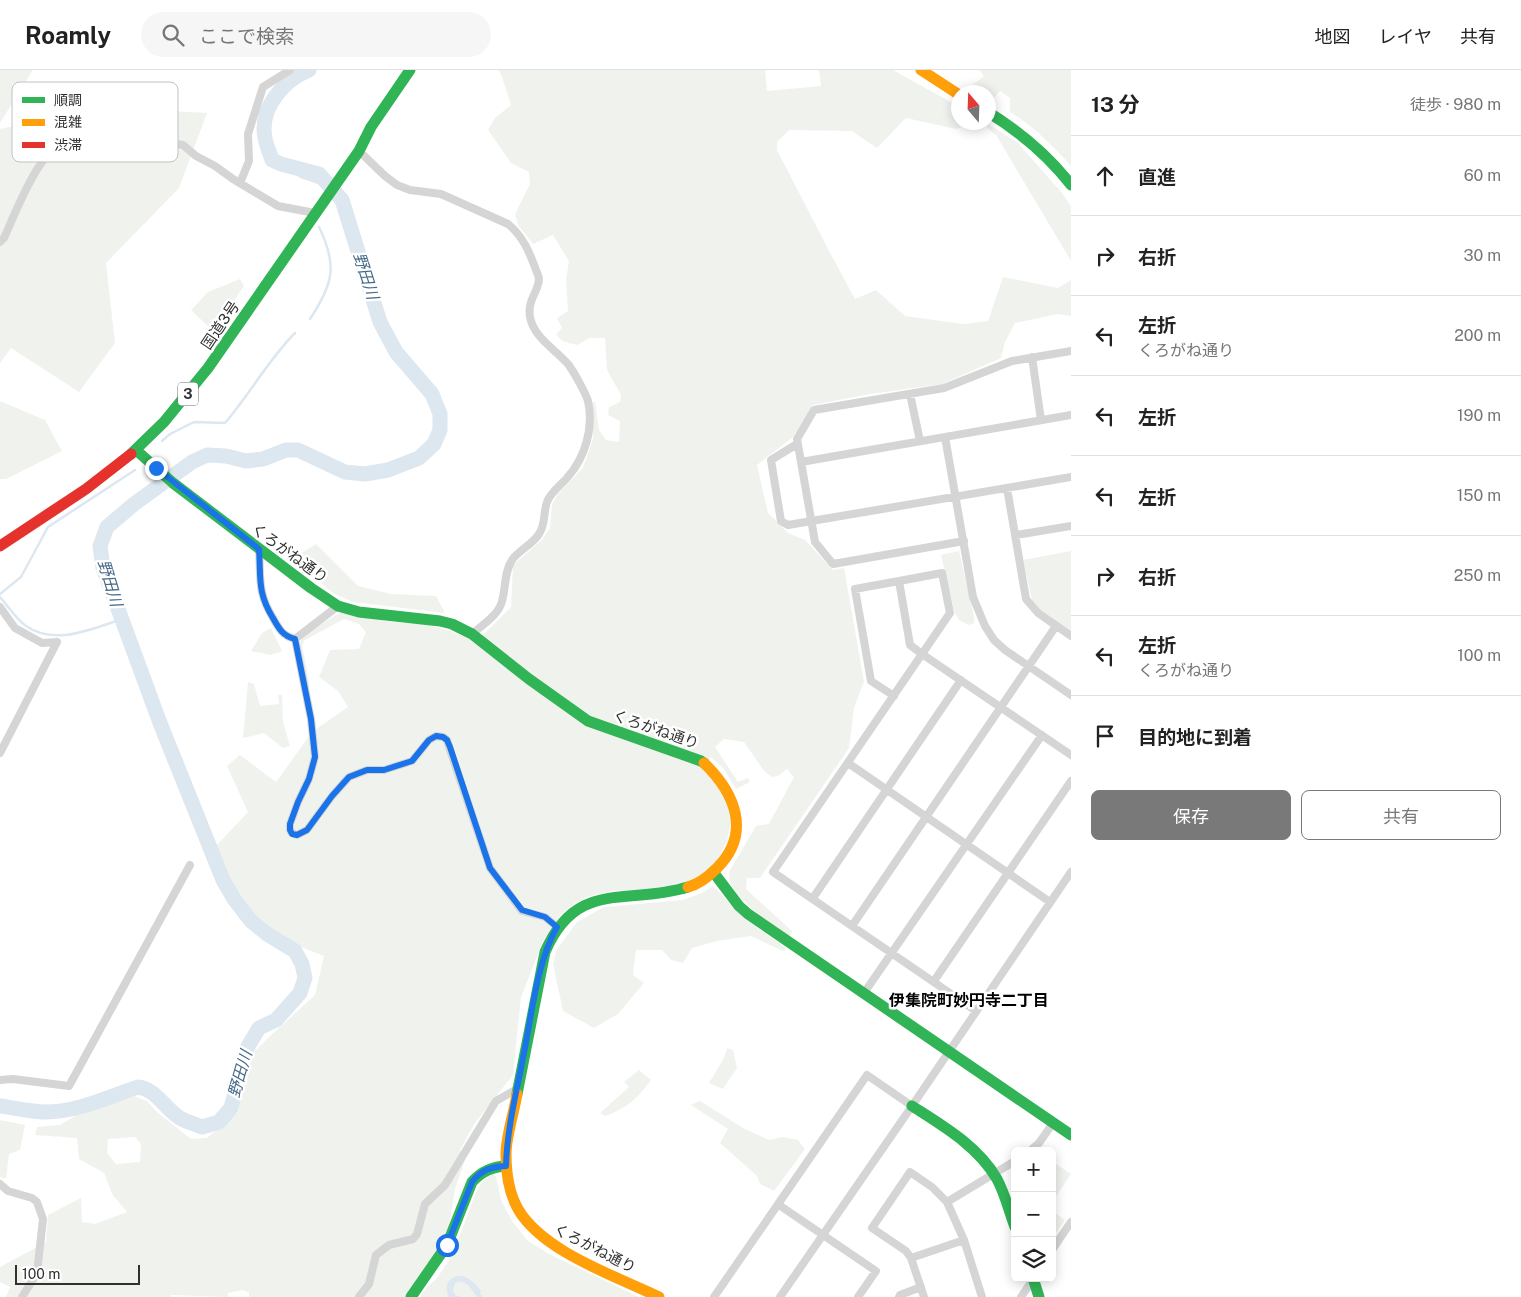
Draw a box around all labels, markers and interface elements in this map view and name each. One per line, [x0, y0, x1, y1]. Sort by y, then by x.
search box [141, 12, 491, 57]
text: Roamly [25, 21, 111, 49]
icon: search [159, 21, 187, 49]
text: ここで検索 [199, 25, 294, 47]
text: 地図 [1315, 26, 1351, 47]
text: レイヤ [1379, 26, 1432, 47]
text: 共有 [1460, 26, 1496, 47]
legend [12, 82, 178, 162]
north arrow [951, 85, 996, 130]
text: 順調 [54, 92, 82, 108]
text: 13 分 [1091, 92, 1140, 117]
text: 徒歩 · 980 m [1410, 95, 1501, 114]
text: 混雑 [54, 114, 82, 130]
text: 渋滞 [54, 137, 82, 153]
icon: ahead [1091, 162, 1119, 190]
text: 直進 [1138, 166, 1176, 188]
text: 60 m [1464, 166, 1501, 185]
icon: right [1091, 242, 1119, 270]
text: 右折 [1138, 246, 1176, 268]
text: 30 m [1464, 246, 1501, 265]
water label: 野田川 [350, 250, 383, 304]
street label: 国道3号 [198, 298, 242, 352]
text: 左折 [1138, 314, 1176, 336]
icon: left [1091, 322, 1119, 350]
text: 200 m [1454, 326, 1501, 345]
text: くろがね通り [1138, 341, 1234, 360]
road number: 3 [178, 382, 198, 406]
icon: left [1091, 402, 1119, 430]
text: 左折 [1138, 406, 1176, 428]
text: 190 m [1457, 406, 1501, 425]
route end [145, 457, 168, 480]
icon: left [1091, 482, 1119, 510]
text: 左折 [1138, 486, 1176, 508]
text: 150 m [1457, 486, 1501, 505]
street label: くろがね通り [249, 520, 331, 586]
water label: 野田川 [94, 557, 127, 611]
icon: right [1091, 562, 1119, 590]
text: 右折 [1138, 566, 1176, 588]
text: 250 m [1454, 566, 1501, 585]
text: 左折 [1138, 634, 1176, 656]
icon: left [1091, 642, 1119, 670]
text: 100 m [1457, 646, 1501, 665]
text: くろがね通り [1138, 661, 1234, 680]
street label: くろがね通り [611, 706, 701, 752]
icon: arrive [1091, 722, 1119, 750]
text: 目的地に到着 [1138, 726, 1252, 748]
button: 保存 [1091, 790, 1291, 840]
button: 共有 [1301, 790, 1501, 840]
district label: 伊集院町妙円寺二丁目 [888, 991, 1049, 1010]
water label: 野田川 [224, 1046, 256, 1100]
map controls [1011, 1147, 1056, 1282]
button: + [1011, 1147, 1056, 1192]
button: − [1011, 1192, 1056, 1237]
street label: くろがね通り [551, 1220, 639, 1276]
route start [436, 1234, 459, 1257]
button: layers [1011, 1237, 1056, 1282]
scale bar [15, 1262, 140, 1285]
text: 100 m [22, 1266, 60, 1282]

